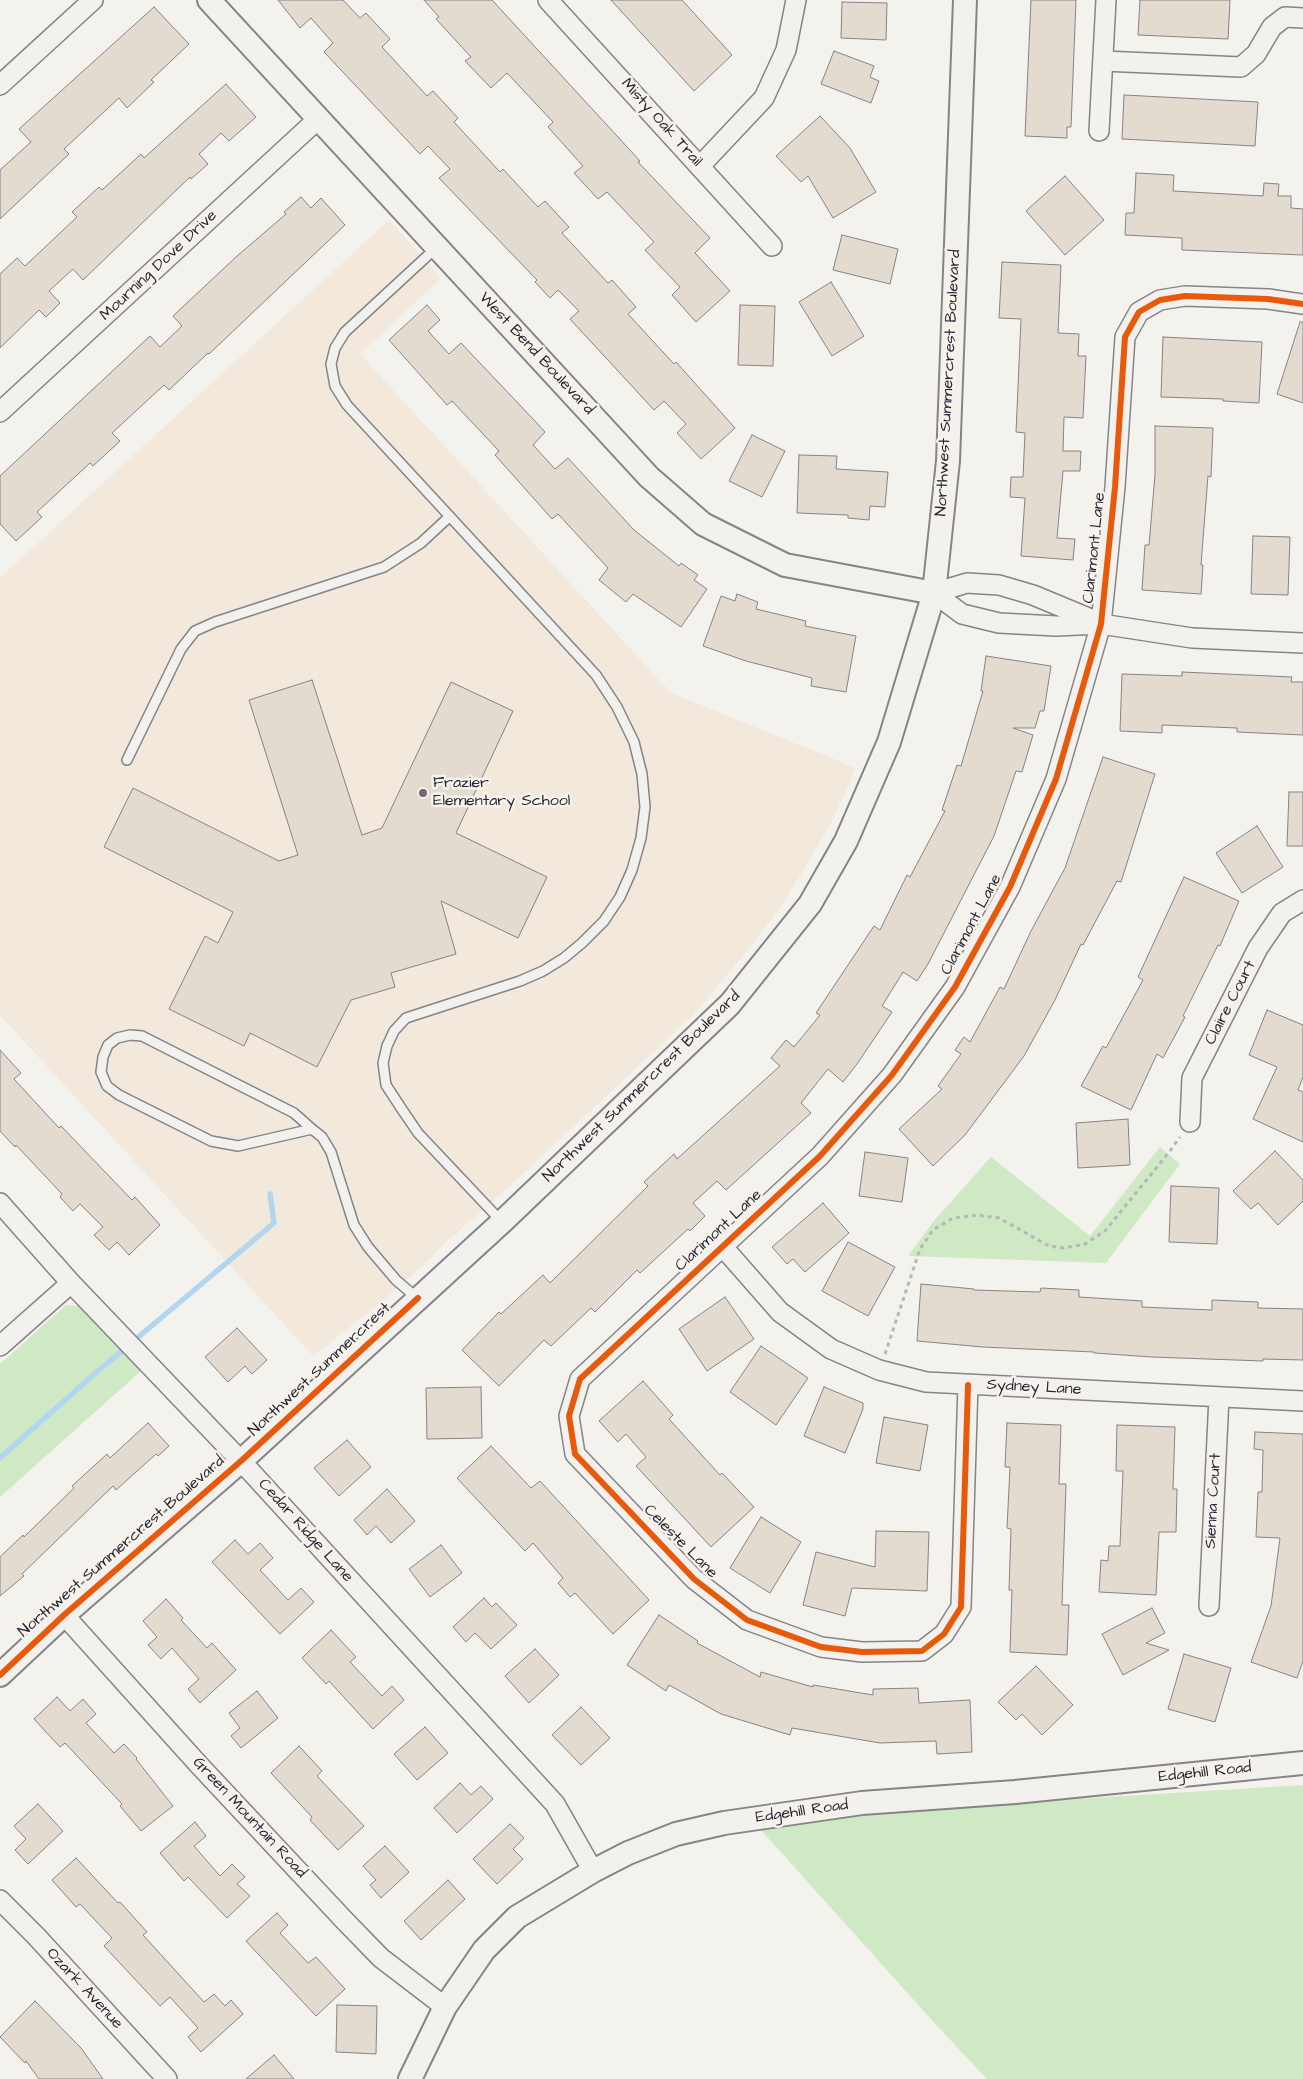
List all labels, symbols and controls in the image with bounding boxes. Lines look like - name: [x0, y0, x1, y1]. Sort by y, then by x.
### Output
- street label: Misty Oak Trail: [616, 75, 706, 171]
- street label: Mourning Dove Drive: [96, 207, 222, 325]
- street label: Northwest Summercrest Boulevard: [932, 249, 966, 517]
- street label: West Bend Boulevard: [474, 289, 598, 419]
- street label: Clarimont Lane: [1080, 492, 1110, 604]
- place label: Frazier Elementary School: [433, 774, 570, 812]
- marker: Frazier Elementary School: [417, 787, 429, 799]
- street label: Clarimont Lane: [937, 871, 1007, 979]
- street label: Claire Court: [1202, 958, 1260, 1048]
- street label: Northwest Summercrest Boulevard: [539, 987, 745, 1187]
- street label: Clarimont Lane: [672, 1186, 766, 1276]
- street label: Northwest Summercrest: [245, 1299, 395, 1441]
- street label: Sydney Lane: [986, 1376, 1082, 1400]
- street label: Northwest Summercrest Boulevard: [15, 1452, 229, 1642]
- street label: Sienna Court: [1202, 1453, 1226, 1549]
- street label: Cedar Ridge Lane: [253, 1475, 357, 1587]
- street label: Celeste Lane: [639, 1501, 721, 1583]
- street label: Green Mountain Road: [188, 1754, 310, 1882]
- street label: Edgehill Road: [1158, 1759, 1252, 1787]
- street label: Edgehill Road: [755, 1796, 849, 1828]
- street label: Ozark Avenue: [42, 1944, 126, 2034]

